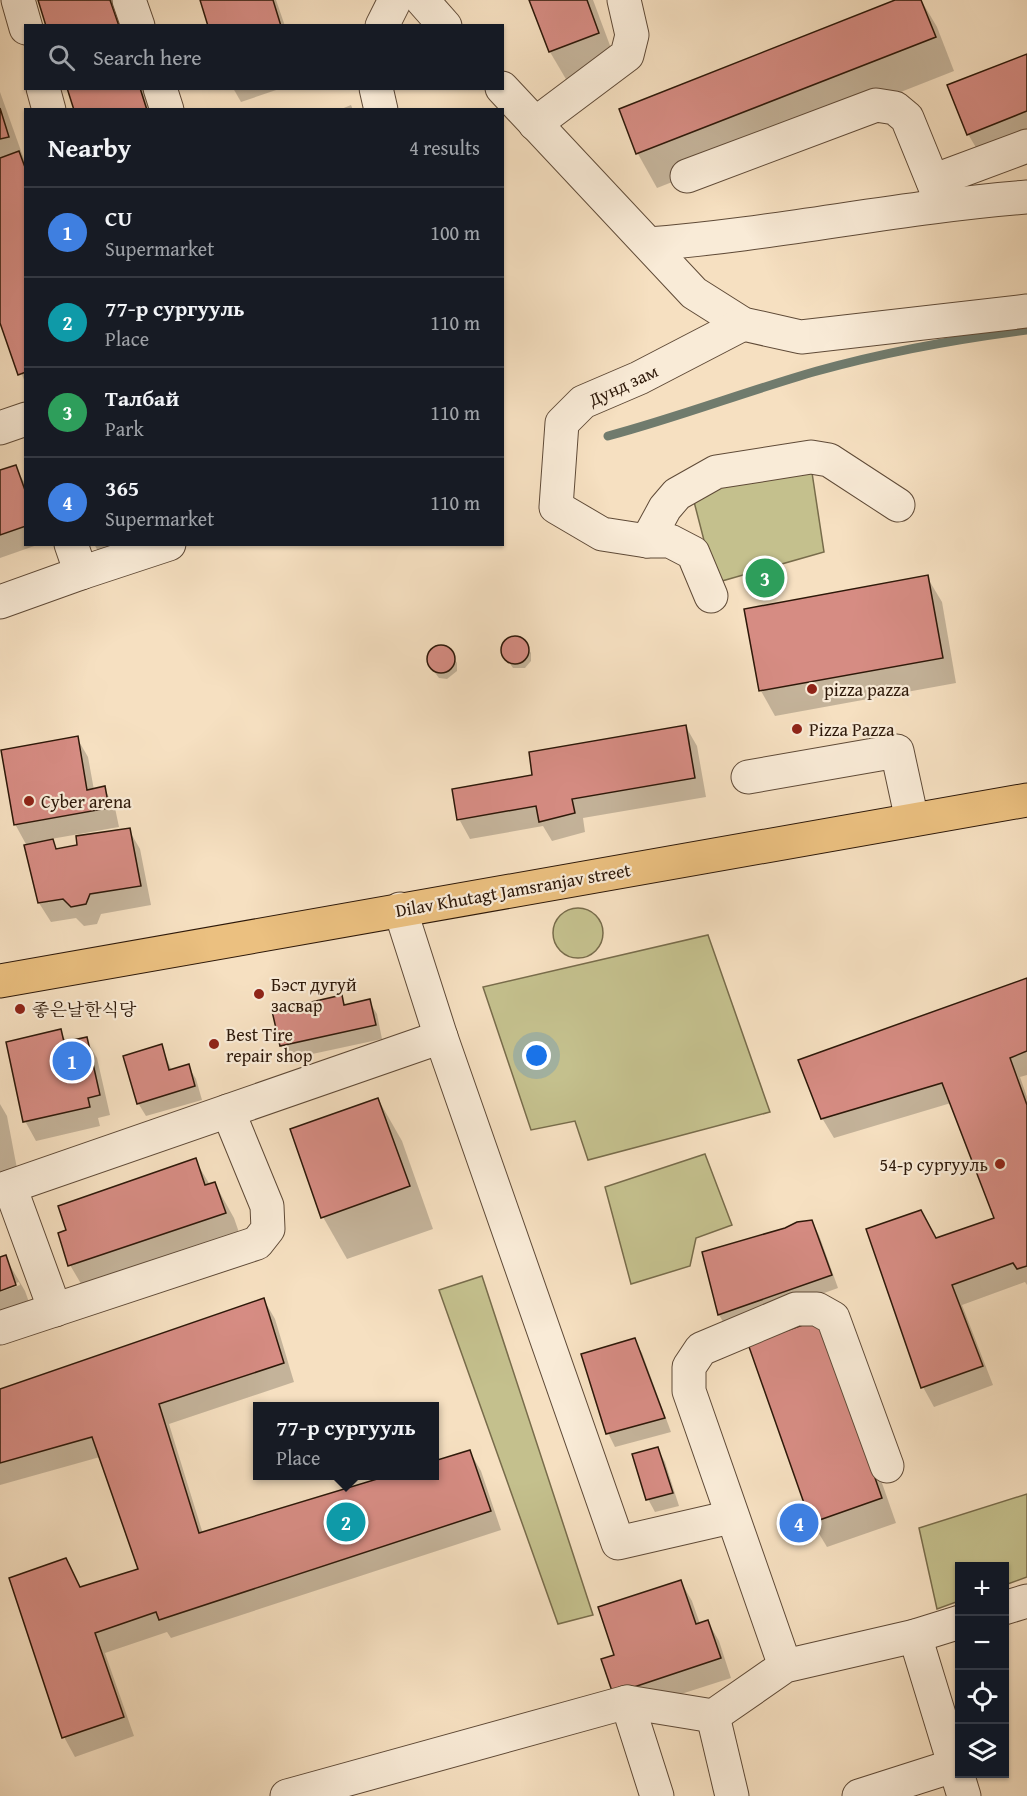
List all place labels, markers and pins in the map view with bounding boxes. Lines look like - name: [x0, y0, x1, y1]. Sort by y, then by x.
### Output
- pin: 3: [746, 556, 784, 600]
- place label: pizza pazza: [824, 676, 910, 703]
- marker: pizza pazza: [805, 682, 819, 696]
- place label: Pizza Pazza: [809, 716, 895, 743]
- marker: Pizza Pazza: [790, 722, 804, 736]
- place label: Cyber arena: [41, 788, 132, 815]
- marker: Cyber arena: [22, 794, 36, 808]
- place label: Бэст дугуй засвар: [271, 971, 357, 1019]
- marker: Бэст дугуй засвар: [252, 987, 266, 1001]
- place label: 좋은날한식당: [32, 996, 137, 1023]
- marker: 좋은날한식당: [13, 1002, 27, 1016]
- place label: Best Tire repair shop: [226, 1021, 313, 1069]
- marker: Best Tire repair shop: [207, 1037, 221, 1051]
- pin: 1: [52, 1038, 92, 1084]
- place label: 54-р сургууль: [880, 1151, 988, 1178]
- marker: 54-р сургууль: [993, 1157, 1007, 1171]
- pin: 2: [326, 1500, 366, 1544]
- pin: 4: [780, 1500, 818, 1546]

